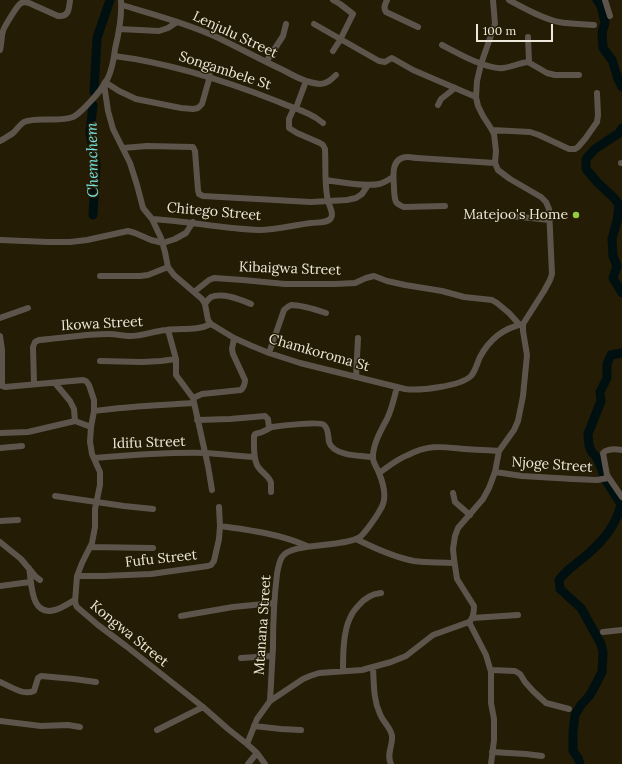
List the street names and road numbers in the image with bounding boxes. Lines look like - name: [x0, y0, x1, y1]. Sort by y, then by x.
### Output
- street label: Lenjulu Street: [190, 8, 280, 62]
- street label: Songambele St: [177, 48, 273, 94]
- street label: Chitego Street: [166, 200, 262, 224]
- street label: Kibaigwa Street: [239, 259, 341, 279]
- street label: Ikowa Street: [61, 313, 143, 335]
- street label: Chamkoroma St: [267, 331, 371, 375]
- street label: Idifu Street: [112, 433, 186, 453]
- street label: Njoge Street: [511, 454, 593, 476]
- street label: Fufu Street: [124, 547, 198, 571]
- street label: Mtanana Street: [251, 574, 275, 676]
- street label: Kongwa Street: [87, 597, 171, 671]

